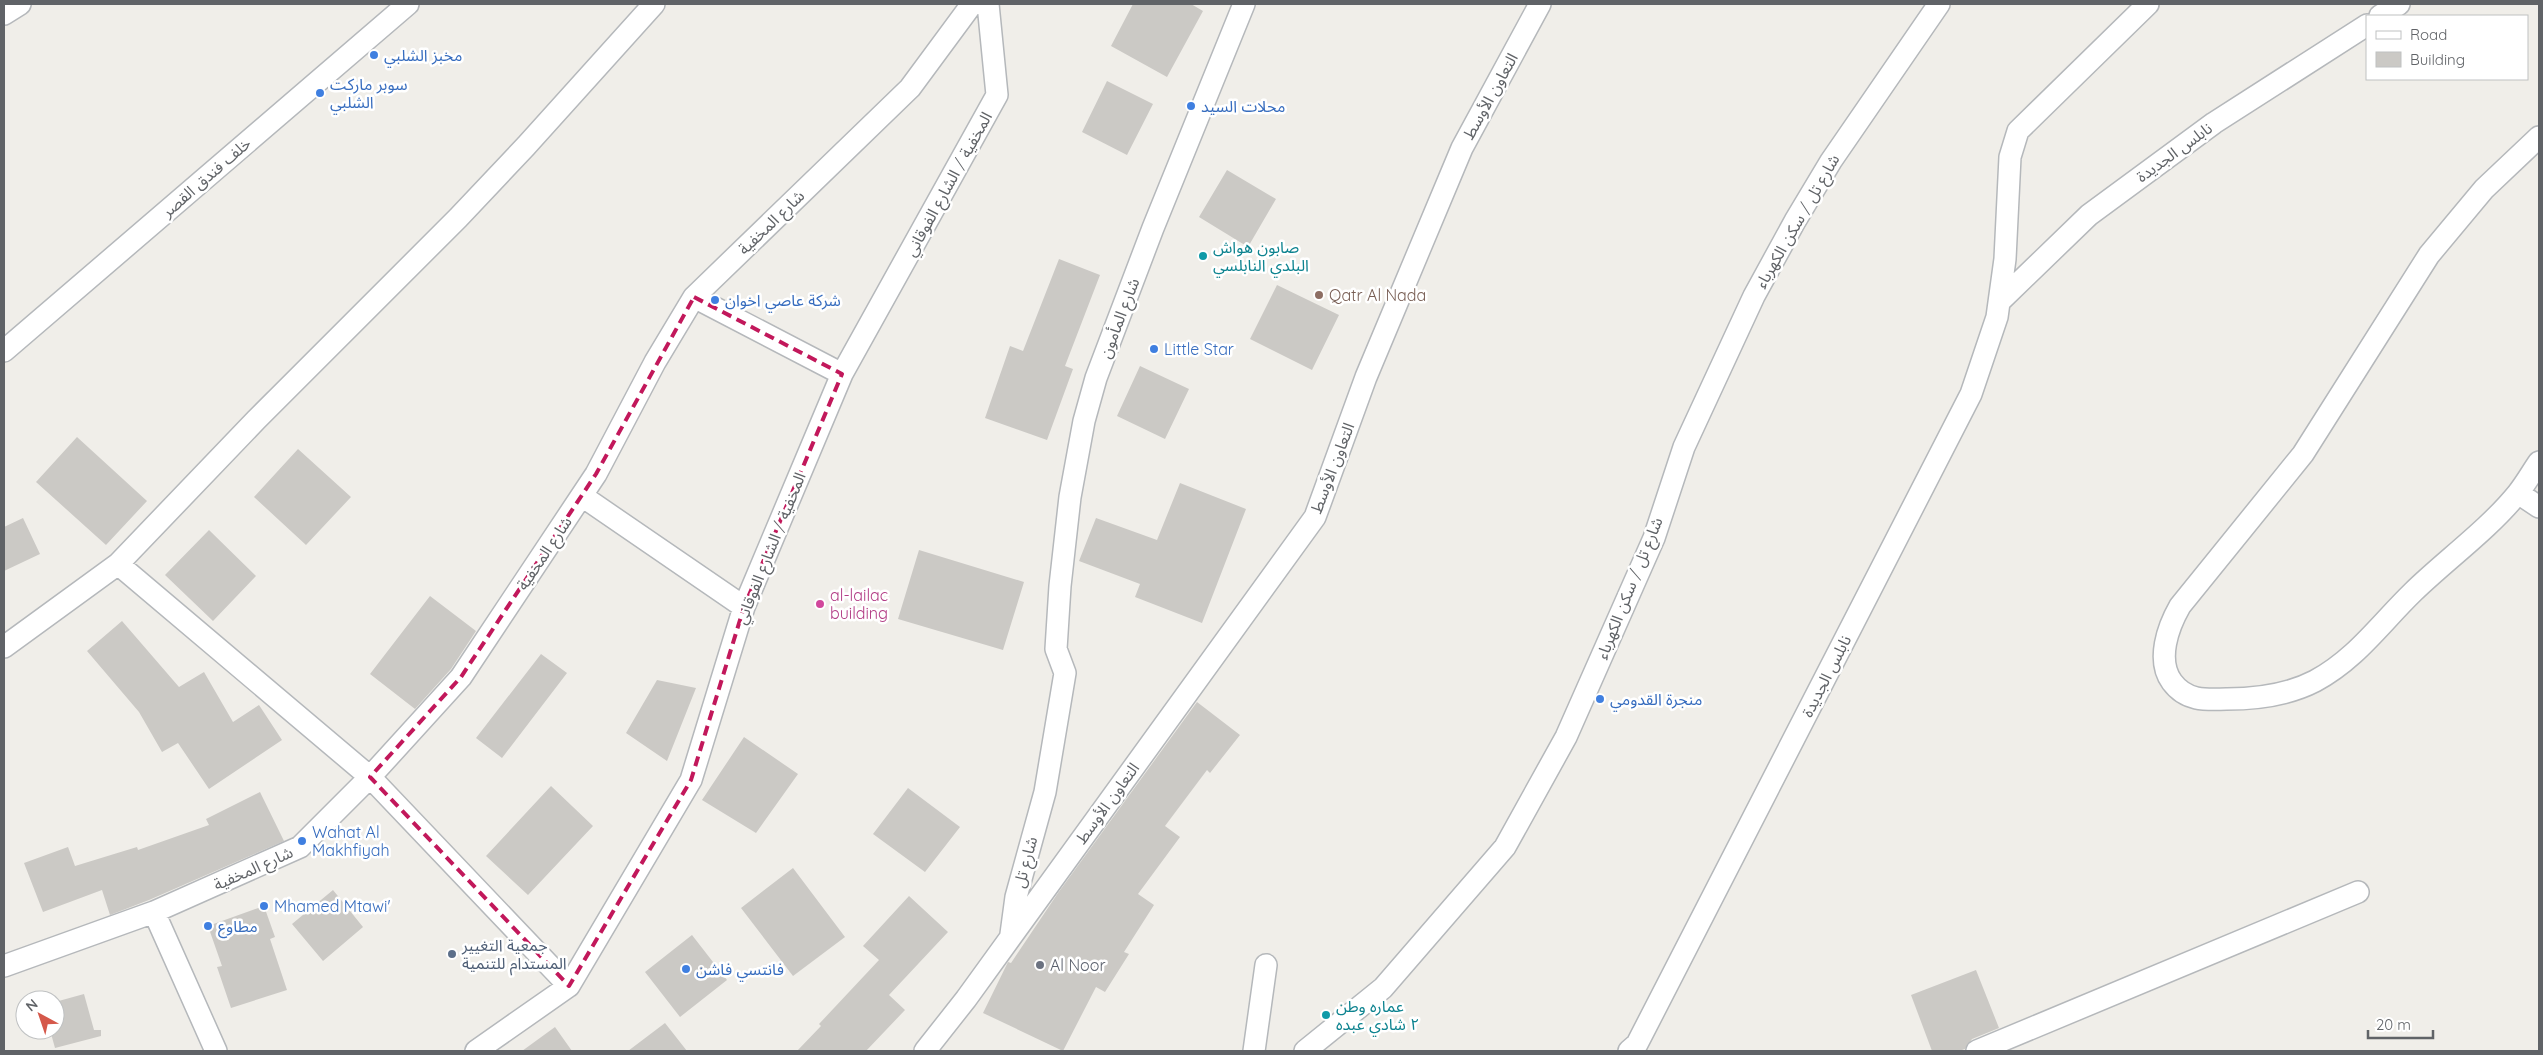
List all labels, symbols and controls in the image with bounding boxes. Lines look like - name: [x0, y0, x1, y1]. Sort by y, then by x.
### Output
- legend: [2366, 15, 2528, 80]
- text: Road: [2410, 25, 2447, 44]
- place label: مخبز الشلبي: [384, 45, 462, 68]
- marker: مخبز الشلبي: [368, 49, 380, 61]
- street label: التعاون الأوسط: [1458, 49, 1522, 143]
- text: Building: [2410, 50, 2465, 69]
- place label: سوبر ماركت الشلبي: [330, 74, 407, 115]
- marker: سوبر ماركت الشلبي: [314, 87, 326, 99]
- place label: محلات السيد: [1201, 96, 1285, 116]
- marker: محلات السيد: [1185, 100, 1197, 112]
- street label: المخفية / الشارع الفوقاني: [900, 108, 999, 261]
- street label: نابلس الجديدة: [2132, 118, 2216, 186]
- street label: خلف فندق القصر: [157, 133, 255, 222]
- street label: شارع تل / سكن الكهرباء: [1750, 150, 1846, 293]
- street label: شارع المخفية: [734, 185, 810, 261]
- place label: صابون هواش البلدي النابلسي: [1213, 237, 1309, 278]
- marker: صابون هواش البلدي النابلسي: [1197, 250, 1209, 262]
- street label: شارع المأمون: [1095, 275, 1146, 362]
- place label: Qatr Al Nada: [1329, 285, 1426, 305]
- marker: Qatr Al Nada: [1313, 289, 1325, 301]
- place label: شركة عاصي اخوان: [725, 290, 841, 313]
- marker: شركة عاصي اخوان: [709, 294, 721, 306]
- place label: Little Star: [1164, 339, 1234, 359]
- marker: Little Star: [1148, 343, 1160, 355]
- street label: التعاون الأوسط: [1306, 420, 1358, 516]
- street label: المخفية / الشارع الفوقاني: [730, 469, 812, 628]
- street label: شارع المخفية: [512, 512, 578, 595]
- street label: شارع تل / سكن الكهرباء: [1591, 514, 1669, 663]
- place label: al-lailac building: [830, 585, 888, 623]
- marker: al-lailac building: [814, 598, 826, 610]
- street label: نابلس الجديدة: [1797, 632, 1855, 720]
- place label: منجرة القدومي: [1610, 689, 1702, 712]
- marker: منجرة القدومي: [1594, 693, 1606, 705]
- street label: التعاون الأوسط: [1071, 758, 1143, 848]
- place label: Wahat Al Makhfiyah: [312, 822, 390, 860]
- street label: شارع تل: [1009, 834, 1044, 890]
- marker: Wahat Al Makhfiyah: [296, 835, 308, 847]
- street label: شارع المخفية: [210, 842, 297, 897]
- place label: Mhamed Mtawi': [274, 896, 391, 916]
- marker: Mhamed Mtawi': [258, 900, 270, 912]
- place label: مطاوع: [218, 916, 258, 939]
- marker: مطاوع: [202, 920, 214, 932]
- place label: جمعية التغيير المستدام للتنمية: [461, 935, 567, 976]
- marker: جمعية التغيير المستدام للتنمية: [446, 948, 458, 960]
- place label: Al Noor: [1050, 955, 1106, 975]
- place label: فانتسي فاشن: [696, 959, 784, 982]
- marker: Al Noor: [1034, 959, 1046, 971]
- marker: فانتسي فاشن: [680, 963, 692, 975]
- north arrow: [15, 990, 65, 1040]
- text: N: [22, 995, 41, 1015]
- place label: عماره وطن ٢ شادي عبده: [1336, 996, 1419, 1037]
- scale bar: [2368, 1008, 2433, 1040]
- marker: عماره وطن ٢ شادي عبده: [1320, 1009, 1332, 1021]
- text: 20 m: [2376, 1015, 2411, 1034]

